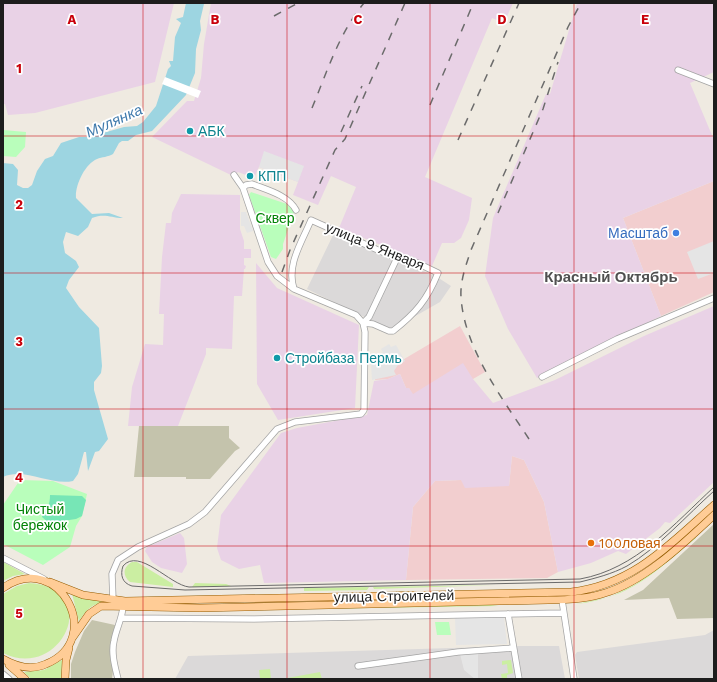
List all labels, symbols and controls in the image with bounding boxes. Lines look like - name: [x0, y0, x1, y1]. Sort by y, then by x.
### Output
- text: A: [68, 12, 77, 27]
- text: B: [211, 12, 220, 27]
- text: C: [354, 12, 363, 27]
- text: D: [497, 12, 507, 27]
- text: E: [641, 12, 649, 27]
- text: 1: [16, 61, 22, 76]
- water label: Мулянка: [83, 101, 145, 141]
- place label: АБК: [198, 123, 226, 139]
- marker: АБК: [185, 126, 195, 136]
- place label: КПП: [258, 168, 286, 184]
- marker: КПП: [245, 171, 255, 181]
- text: 2: [15, 197, 23, 212]
- park label: Сквер: [255, 210, 295, 226]
- street label: улица 9 Января: [323, 219, 427, 273]
- place label: Масштаб: [608, 225, 668, 241]
- marker: Масштаб: [671, 228, 681, 238]
- district label: Красный Октябрь: [544, 268, 678, 286]
- text: 3: [15, 334, 23, 349]
- place label: Стройбаза Пермь: [285, 350, 402, 366]
- marker: Стройбаза Пермь: [272, 353, 282, 363]
- text: 4: [15, 470, 24, 485]
- park label: Чистый бережок: [13, 501, 68, 533]
- place label: 100ловая: [599, 535, 661, 551]
- marker: 100ловая: [586, 538, 596, 548]
- street label: улица Строителей: [334, 587, 454, 605]
- text: 5: [15, 606, 23, 621]

